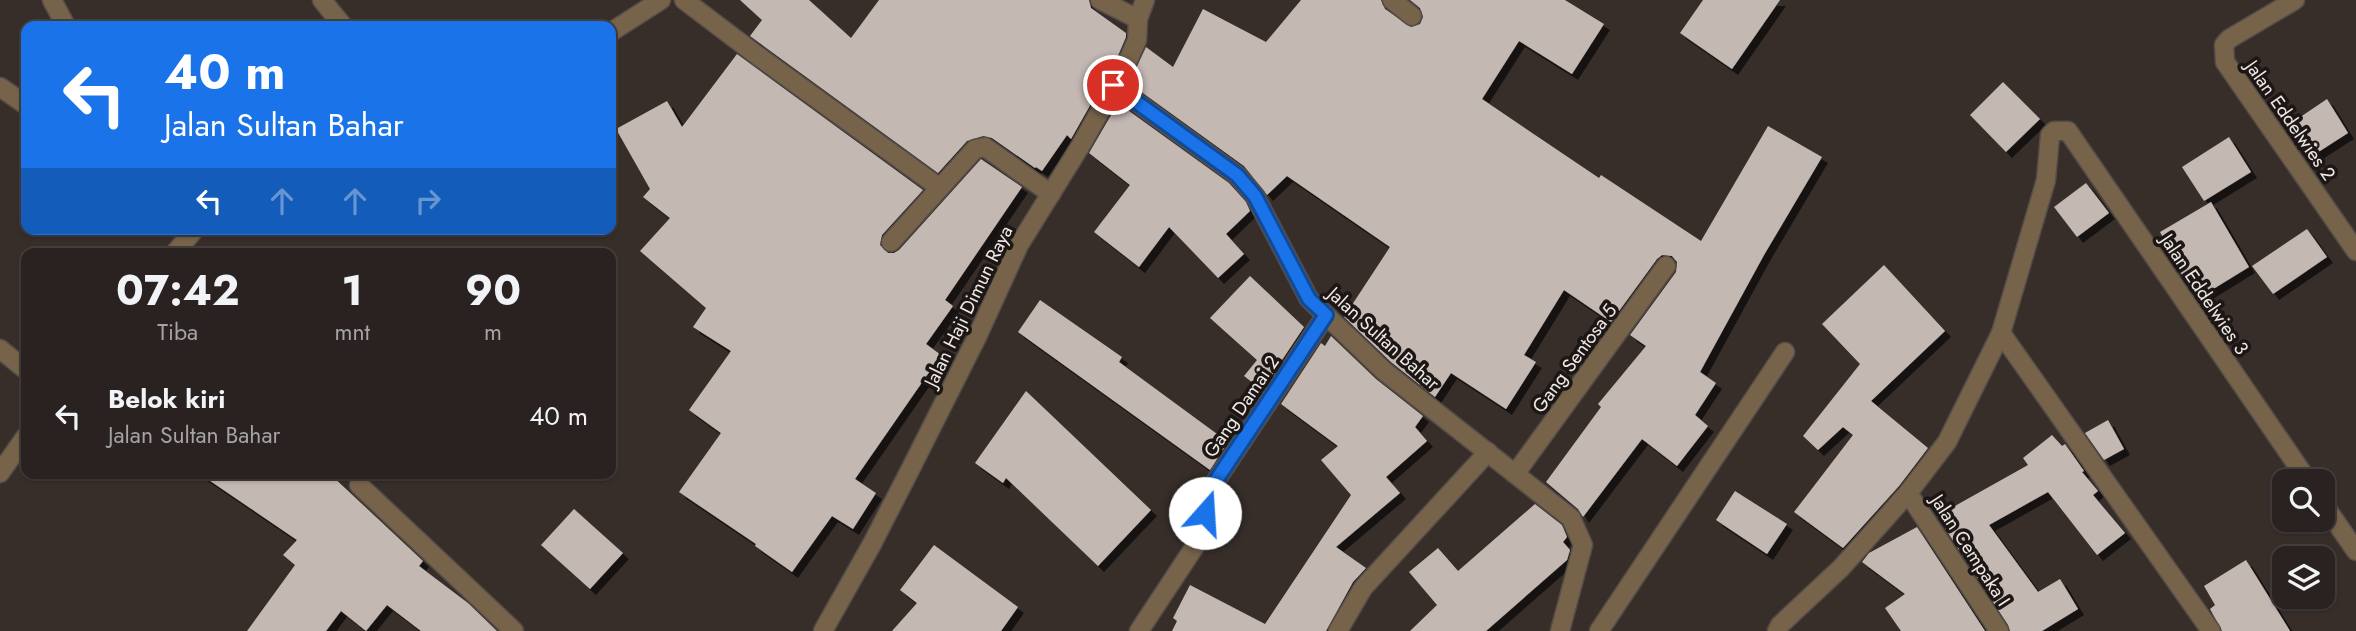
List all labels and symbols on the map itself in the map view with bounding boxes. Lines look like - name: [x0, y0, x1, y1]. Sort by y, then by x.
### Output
- street label: Jalan Eddelwies 2: [2237, 52, 2342, 186]
- pin: [1083, 55, 1143, 115]
- street label: Jalan Haji Dimun Raya: [916, 221, 1019, 394]
- street label: Jalan Eddelwies 3: [2152, 226, 2255, 360]
- street label: Jalan Sultan Bahar: [1319, 279, 1446, 396]
- street label: Gang Sentosa 5: [1526, 298, 1623, 418]
- street label: Gang Damai 2: [1197, 350, 1286, 463]
- position arrow: [1168, 476, 1242, 550]
- street label: Jalan Cempaka I: [1923, 487, 2017, 611]

